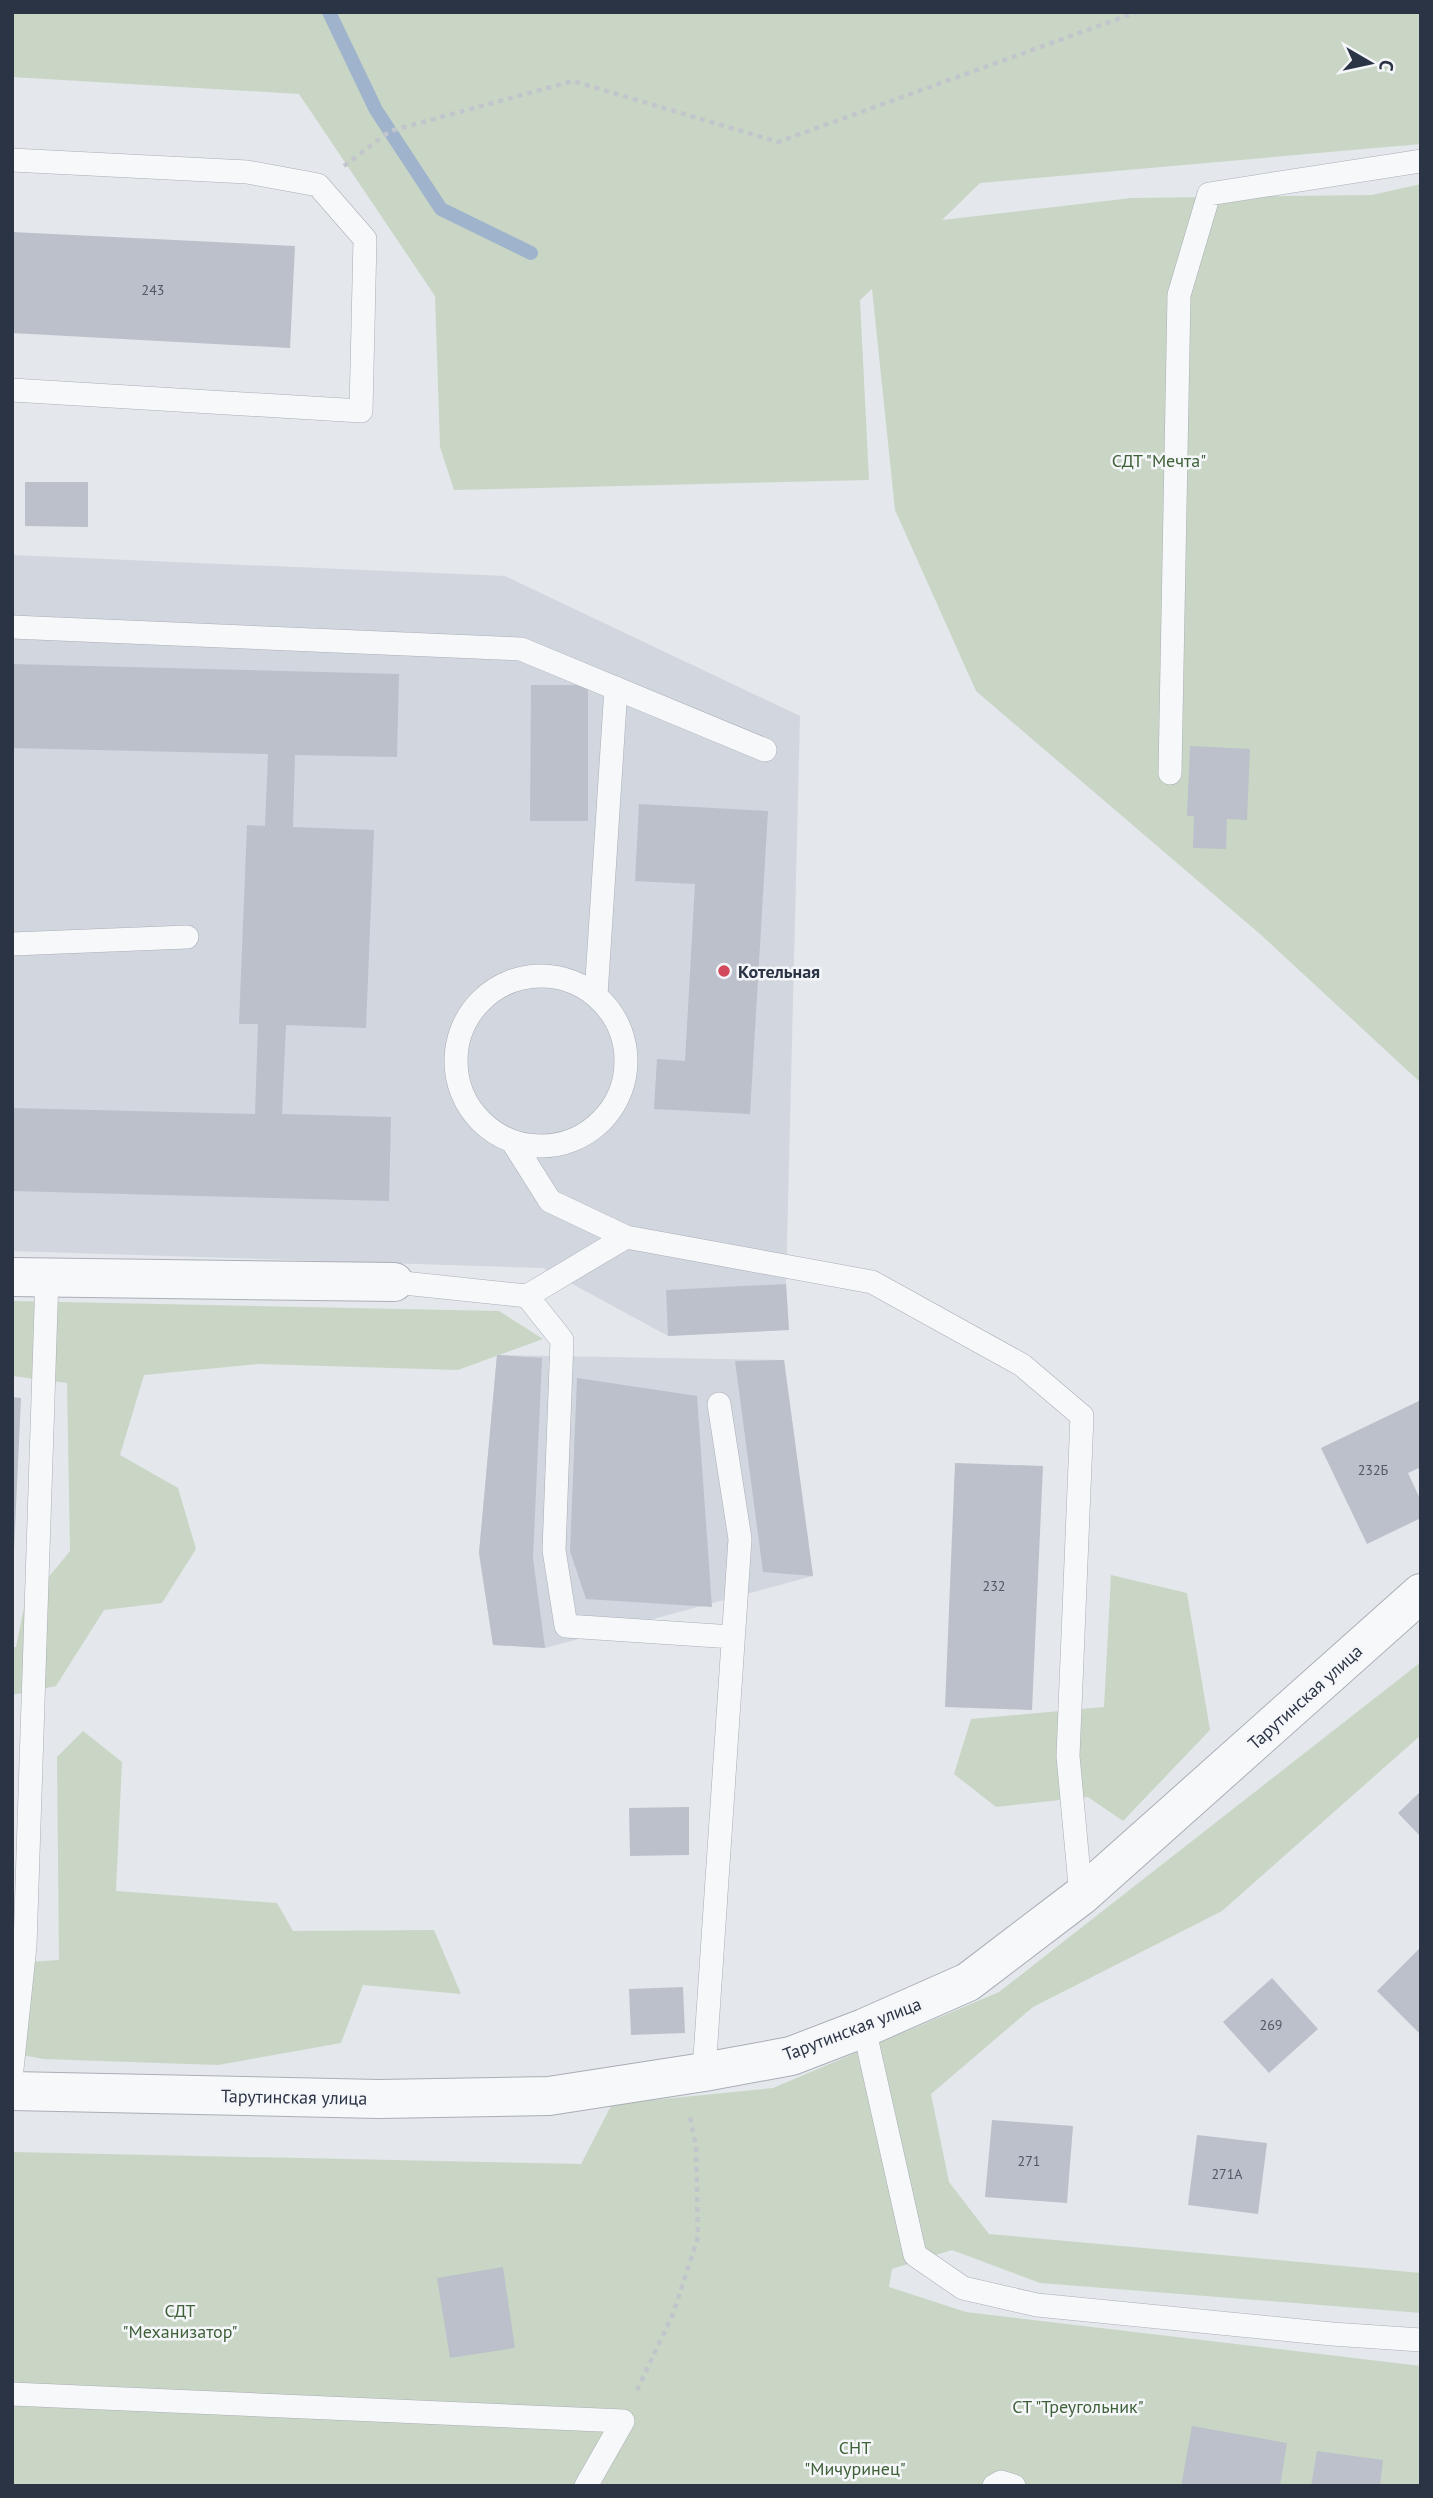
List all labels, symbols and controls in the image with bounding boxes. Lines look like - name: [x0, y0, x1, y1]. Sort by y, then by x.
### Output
- north arrow: [1335, 28, 1405, 98]
- text: С: [1374, 59, 1399, 73]
- house number: 243: [142, 281, 164, 299]
- park label: СДТ "Мечта": [1112, 449, 1206, 472]
- place label: Котельная: [738, 960, 820, 983]
- marker: Котельная: [716, 963, 732, 979]
- house number: 232Б: [1358, 1461, 1389, 1479]
- house number: 232: [983, 1577, 1005, 1595]
- street label: Тарутинская улица: [1243, 1639, 1367, 1755]
- street label: Тарутинская улица: [780, 1992, 924, 2066]
- house number: 269: [1260, 2016, 1282, 2034]
- street label: Тарутинская улица: [221, 2084, 367, 2110]
- house number: 271: [1018, 2152, 1040, 2170]
- house number: 271А: [1211, 2165, 1243, 2183]
- park label: СДТ "Механизатор": [123, 2299, 237, 2343]
- park label: СТ "Треугольник": [1012, 2395, 1144, 2418]
- park label: СНТ "Мичуринец": [804, 2436, 906, 2480]

